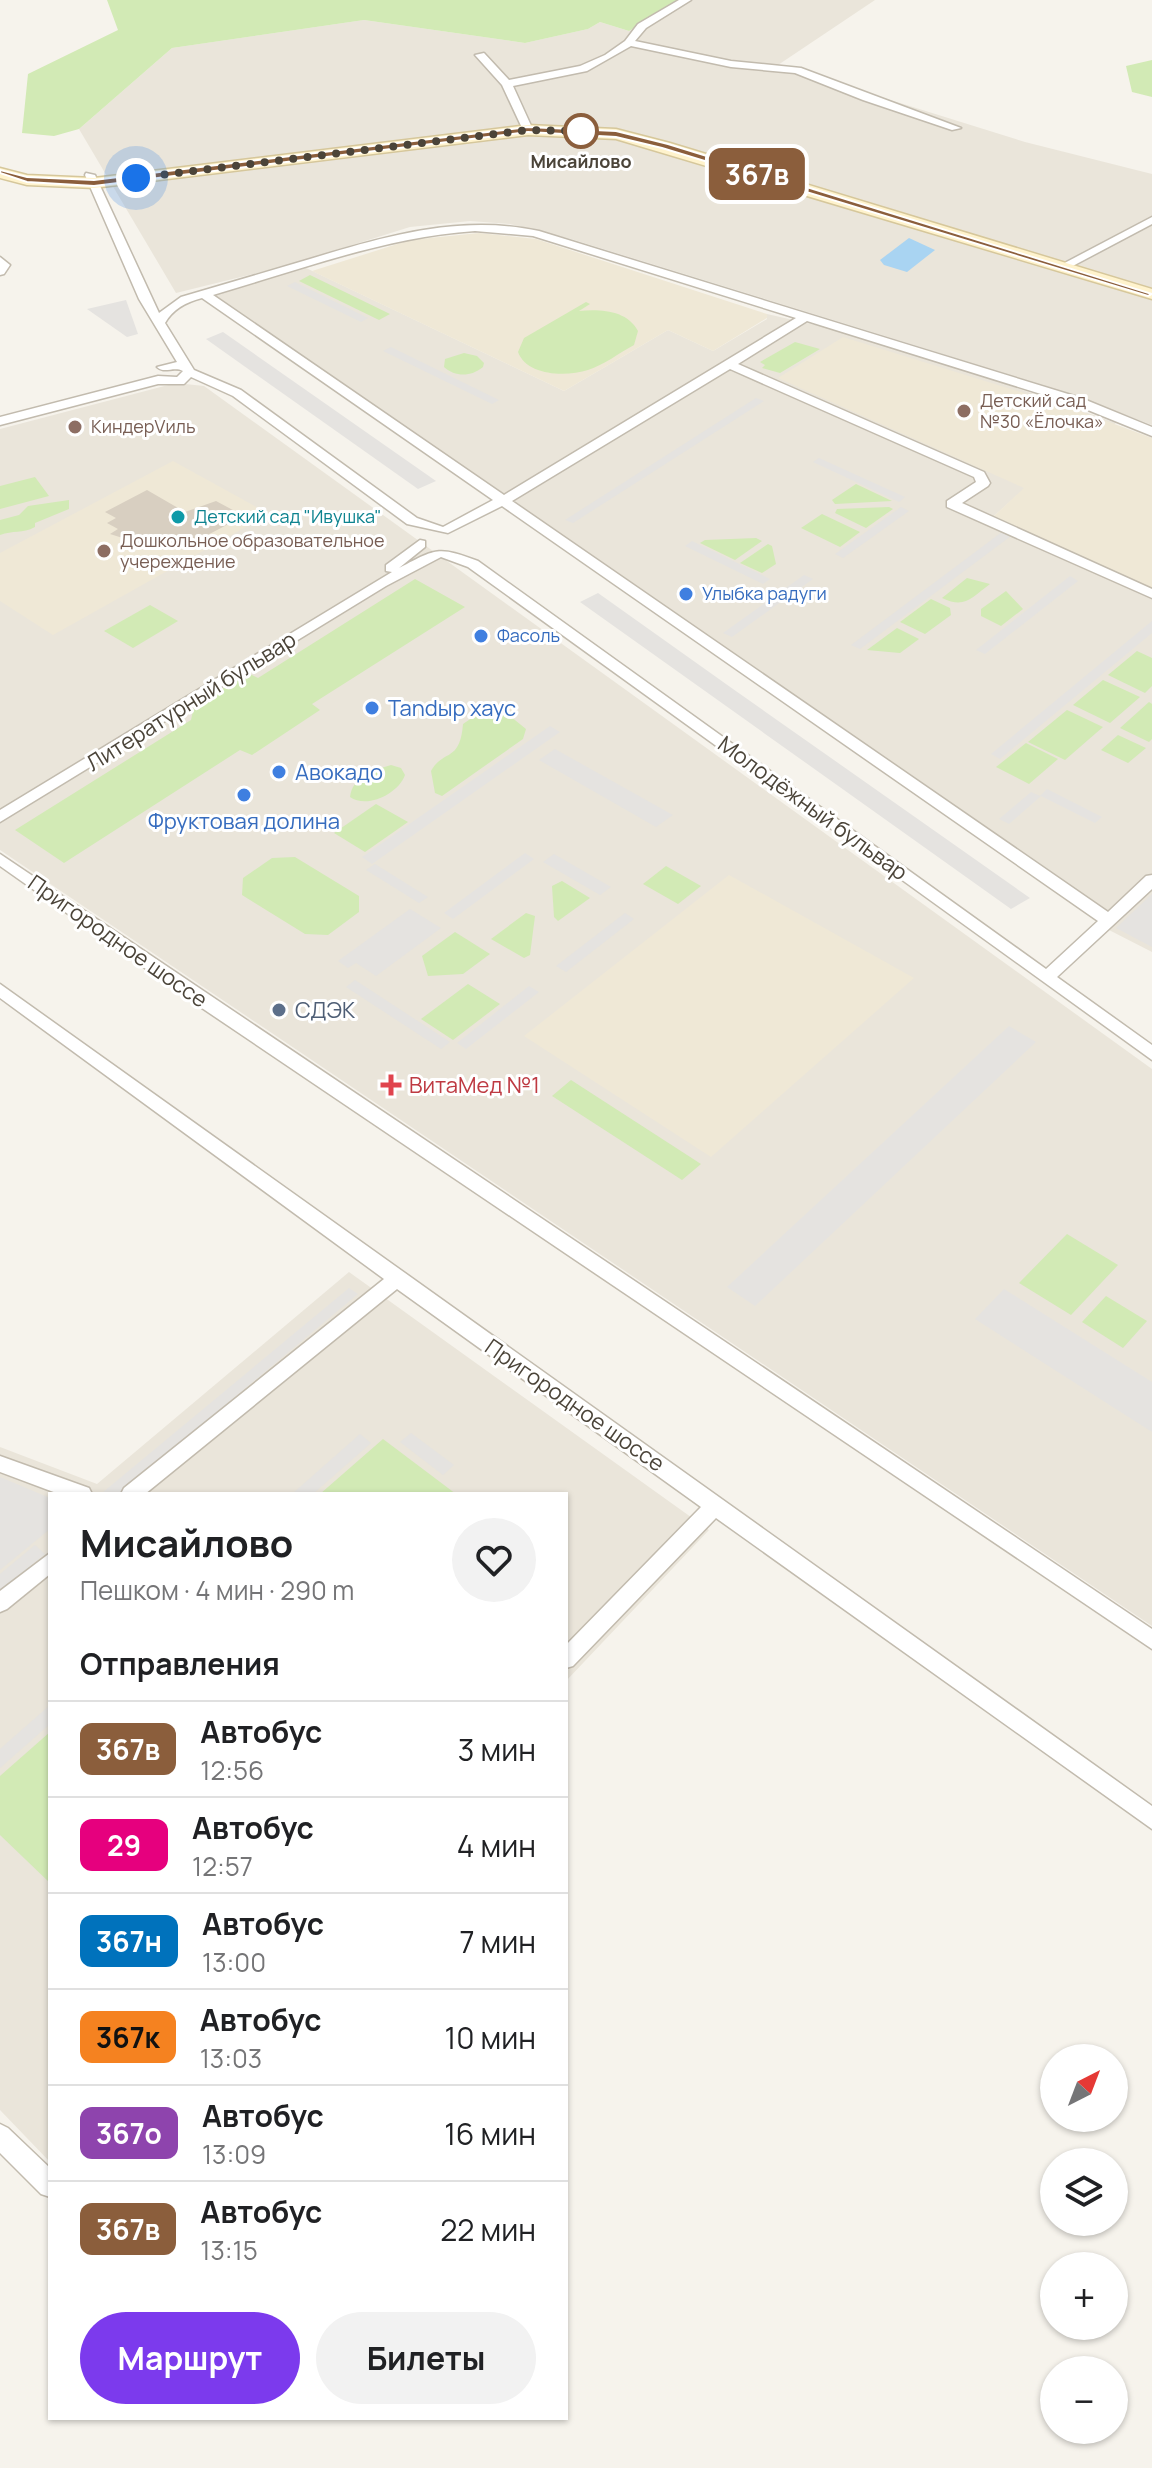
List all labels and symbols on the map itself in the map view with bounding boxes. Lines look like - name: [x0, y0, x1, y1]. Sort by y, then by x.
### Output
- marker: Мисайлово: [564, 114, 598, 148]
- line badge: 367в: [701, 148, 813, 200]
- place label: Мисайлово: [530, 149, 632, 173]
- your location: [116, 158, 156, 198]
- place label: Детский сад №30 «Ёлочка»: [980, 388, 1104, 433]
- marker: Детский сад №30 «Ёлочка»: [955, 402, 973, 420]
- place label: КиндерVиль: [91, 414, 196, 438]
- marker: КиндерVиль: [66, 418, 84, 436]
- place label: Детский сад "Ивушка": [194, 504, 382, 528]
- marker: Детский сад "Ивушка": [169, 508, 187, 526]
- place label: Дошкольное образовательное учереждение: [120, 528, 384, 573]
- marker: Дошкольное образовательное учереждение: [95, 542, 113, 560]
- place label: Улыбка радуги: [702, 581, 827, 605]
- marker: Улыбка радуги: [677, 585, 695, 603]
- place label: Фасоль: [497, 623, 560, 647]
- street label: Литературный бульвар: [80, 624, 302, 778]
- marker: Фасоль: [472, 627, 490, 645]
- place label: Tandыр хаус: [388, 693, 516, 723]
- marker: Tandыр хаус: [363, 699, 381, 717]
- street label: Молодёжный бульвар: [712, 729, 914, 887]
- place label: Авокадо: [295, 757, 383, 787]
- marker: Авокадо: [270, 763, 288, 781]
- marker: Фруктовая долина: [235, 786, 253, 804]
- place label: Фруктовая долина: [148, 806, 340, 836]
- street label: Пригородное шоссе: [22, 868, 214, 1014]
- place label: СДЭК: [295, 995, 356, 1025]
- marker: СДЭК: [270, 1001, 288, 1019]
- place label: ВитаМед №1: [409, 1070, 540, 1100]
- marker: ВитаМед №1: [380, 1074, 402, 1096]
- street label: Пригородное шоссе: [479, 1332, 671, 1478]
- north arrow: [1040, 2044, 1128, 2132]

